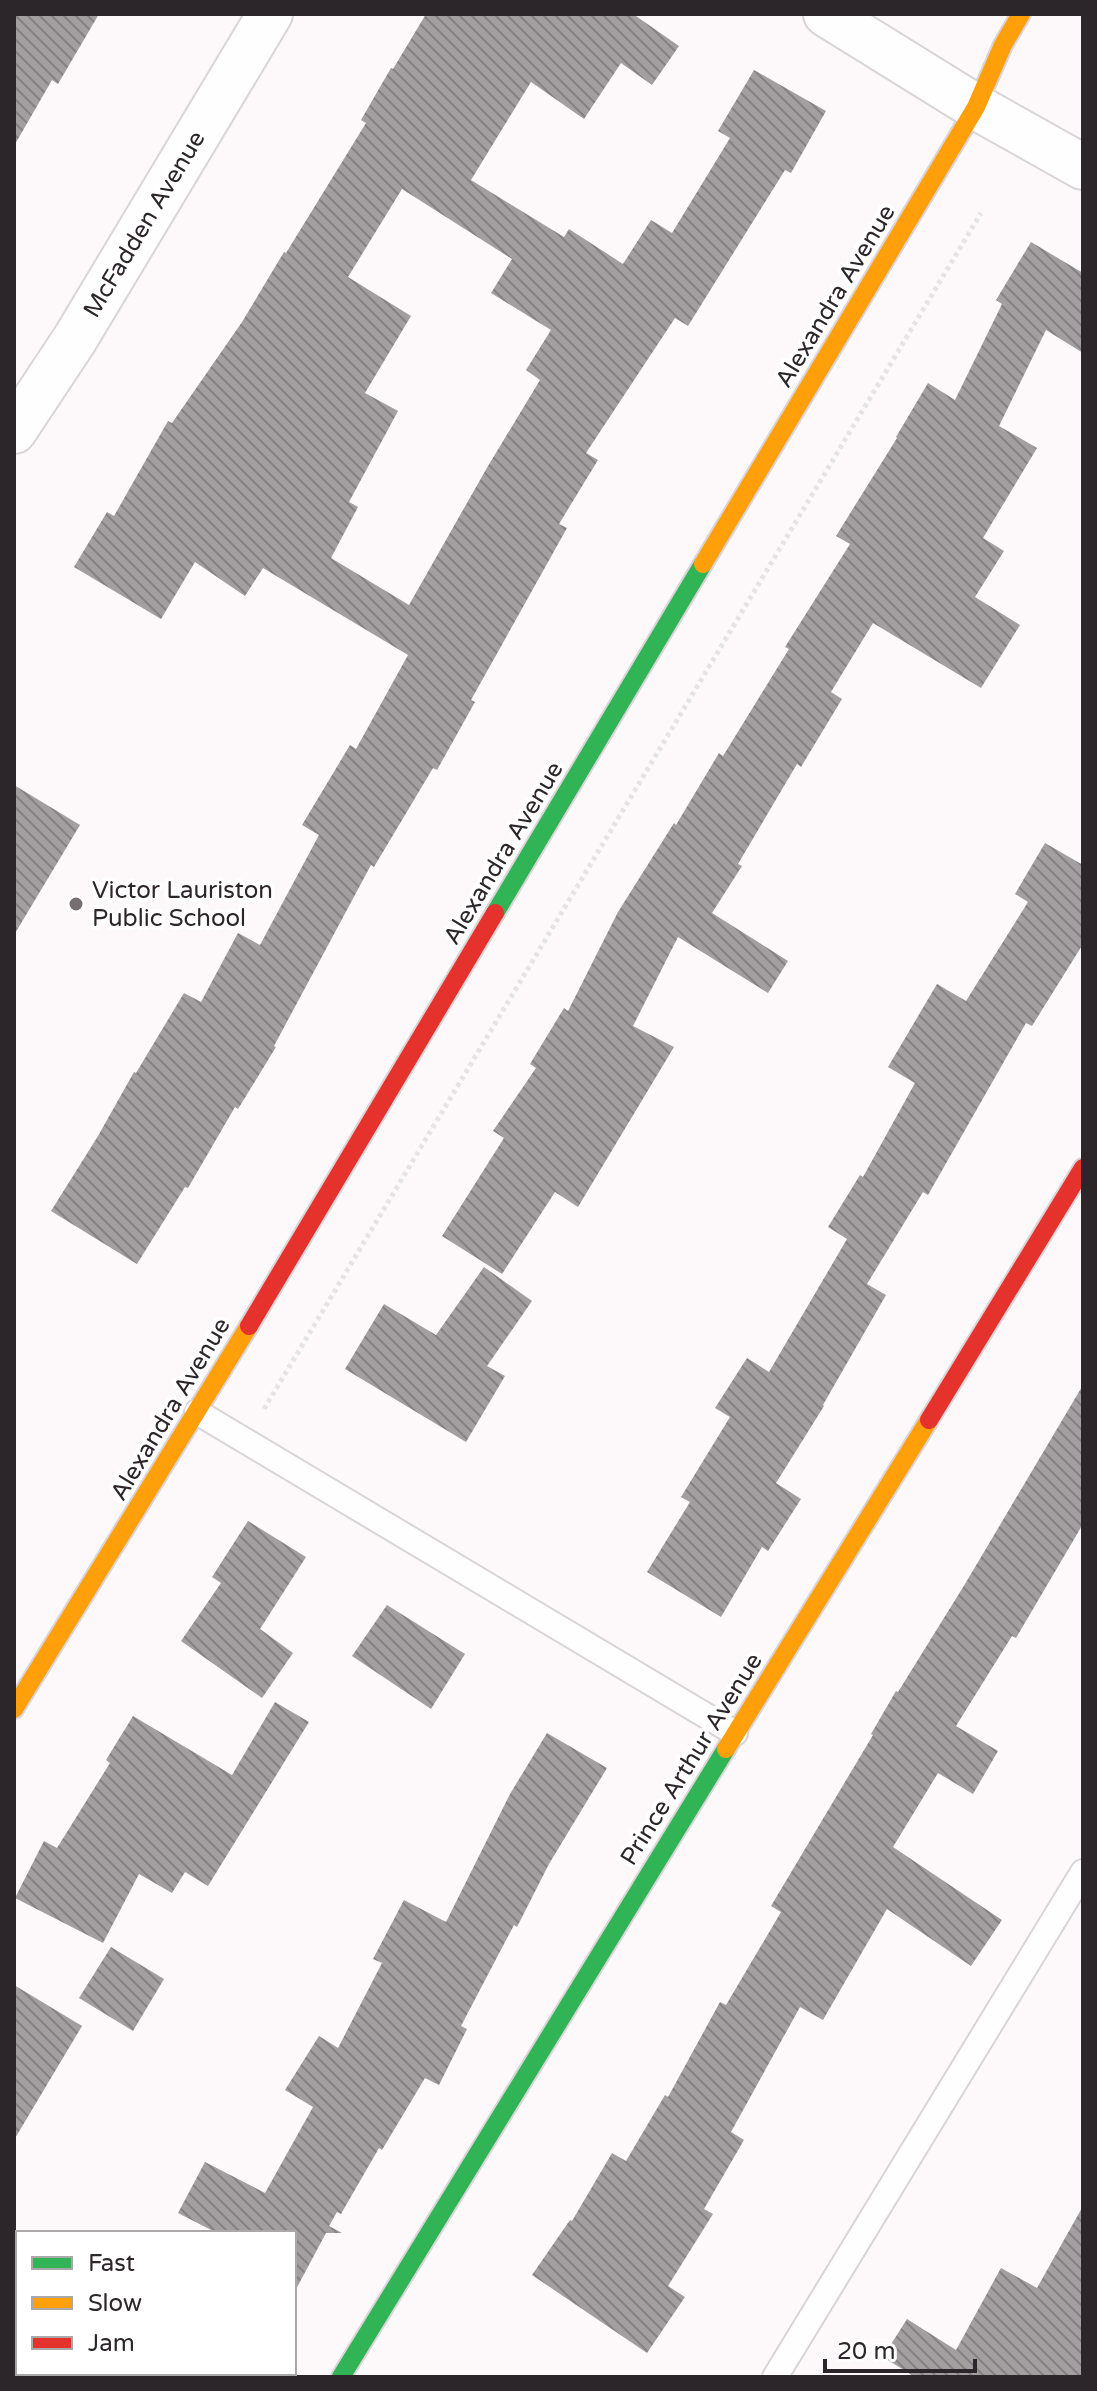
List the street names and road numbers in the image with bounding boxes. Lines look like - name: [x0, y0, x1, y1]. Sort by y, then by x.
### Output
- street label: McFadden Avenue: [77, 126, 212, 323]
- street label: Alexandra Avenue: [769, 200, 901, 393]
- street label: Alexandra Avenue: [437, 757, 569, 950]
- street label: Alexandra Avenue: [104, 1313, 236, 1506]
- street label: Prince Arthur Avenue: [614, 1648, 769, 1871]

